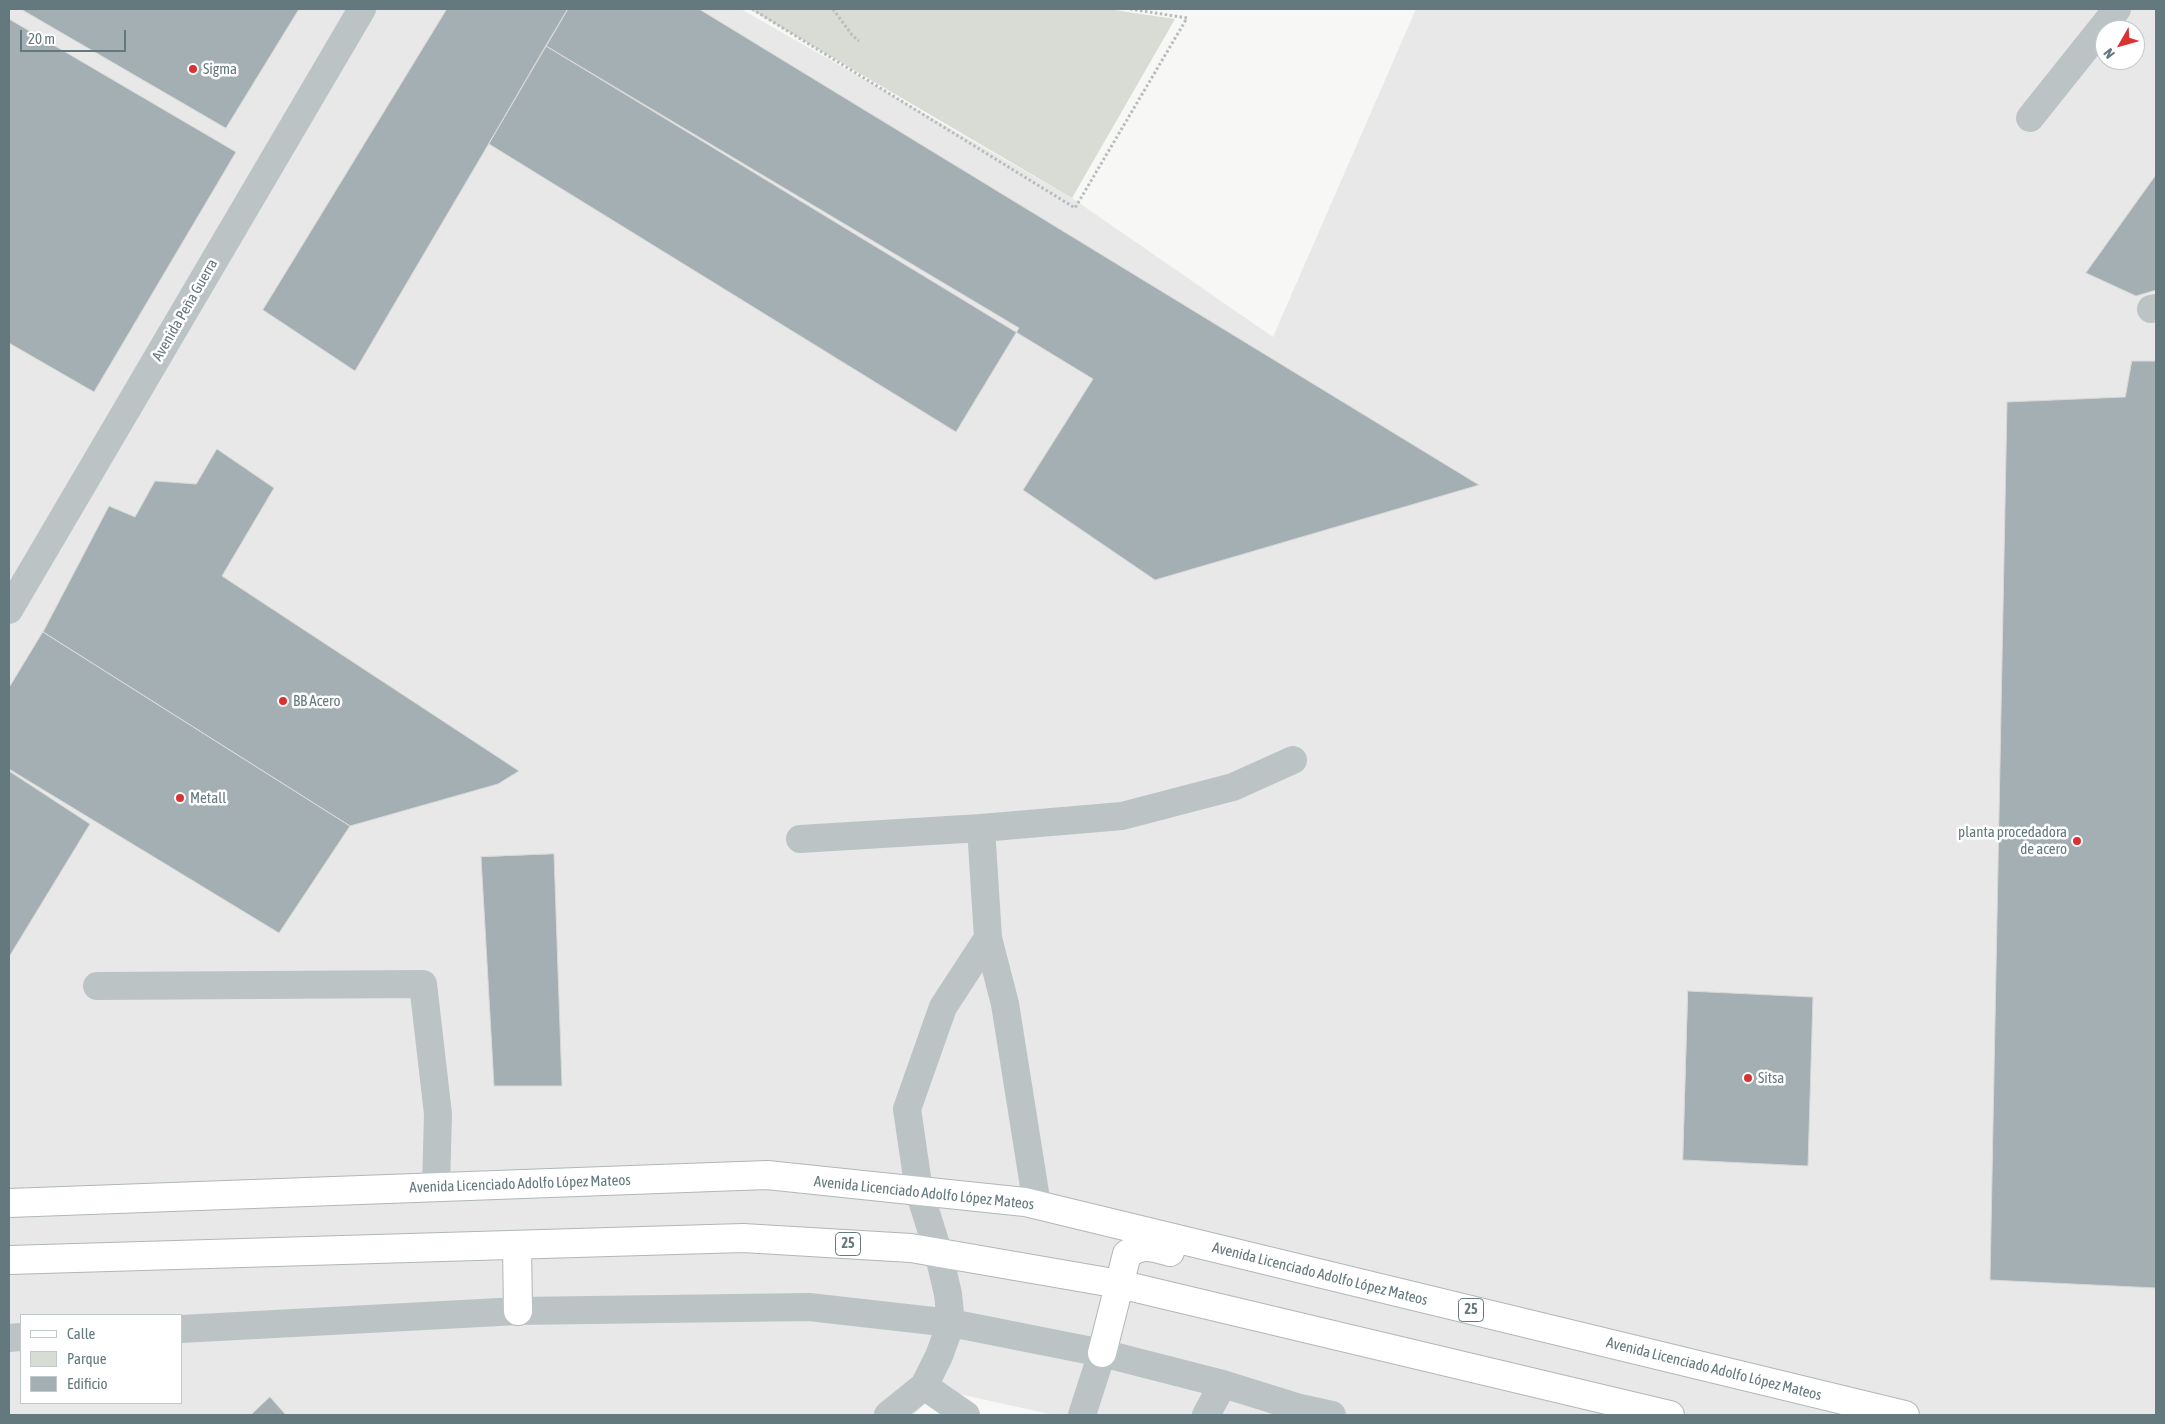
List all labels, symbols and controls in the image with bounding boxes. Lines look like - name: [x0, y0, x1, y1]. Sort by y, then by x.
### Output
- scale bar: [22, 20, 129, 52]
- north arrow: [2095, 20, 2145, 70]
- text: 20 m: [28, 30, 55, 47]
- text: N: [2100, 45, 2118, 62]
- place label: Sigma: [203, 60, 237, 78]
- marker: Sigma: [187, 63, 199, 75]
- street label: Avenida Peña Guerra: [148, 256, 222, 364]
- place label: BB Acero: [293, 692, 340, 710]
- marker: BB Acero: [277, 695, 289, 707]
- place label: Metall: [190, 789, 226, 807]
- marker: Metall: [174, 792, 186, 804]
- place label: planta procedadora de acero: [1958, 823, 2067, 858]
- marker: planta procedadora de acero: [2071, 835, 2083, 847]
- place label: Sitsa: [1758, 1069, 1784, 1087]
- marker: Sitsa: [1742, 1072, 1754, 1084]
- street label: Avenida Licenciado Adolfo López Mateos: [409, 1171, 631, 1197]
- street label: Avenida Licenciado Adolfo López Mateos: [813, 1172, 1035, 1214]
- road number: 25: [836, 1232, 860, 1256]
- street label: Avenida Licenciado Adolfo López Mateos: [1210, 1238, 1430, 1310]
- road number: 25: [1458, 1298, 1484, 1322]
- legend: [20, 1314, 182, 1404]
- text: Calle: [67, 1325, 95, 1342]
- street label: Avenida Licenciado Adolfo López Mateos: [1604, 1333, 1824, 1405]
- text: Parque: [67, 1350, 107, 1367]
- text: Edificio: [67, 1375, 108, 1392]

